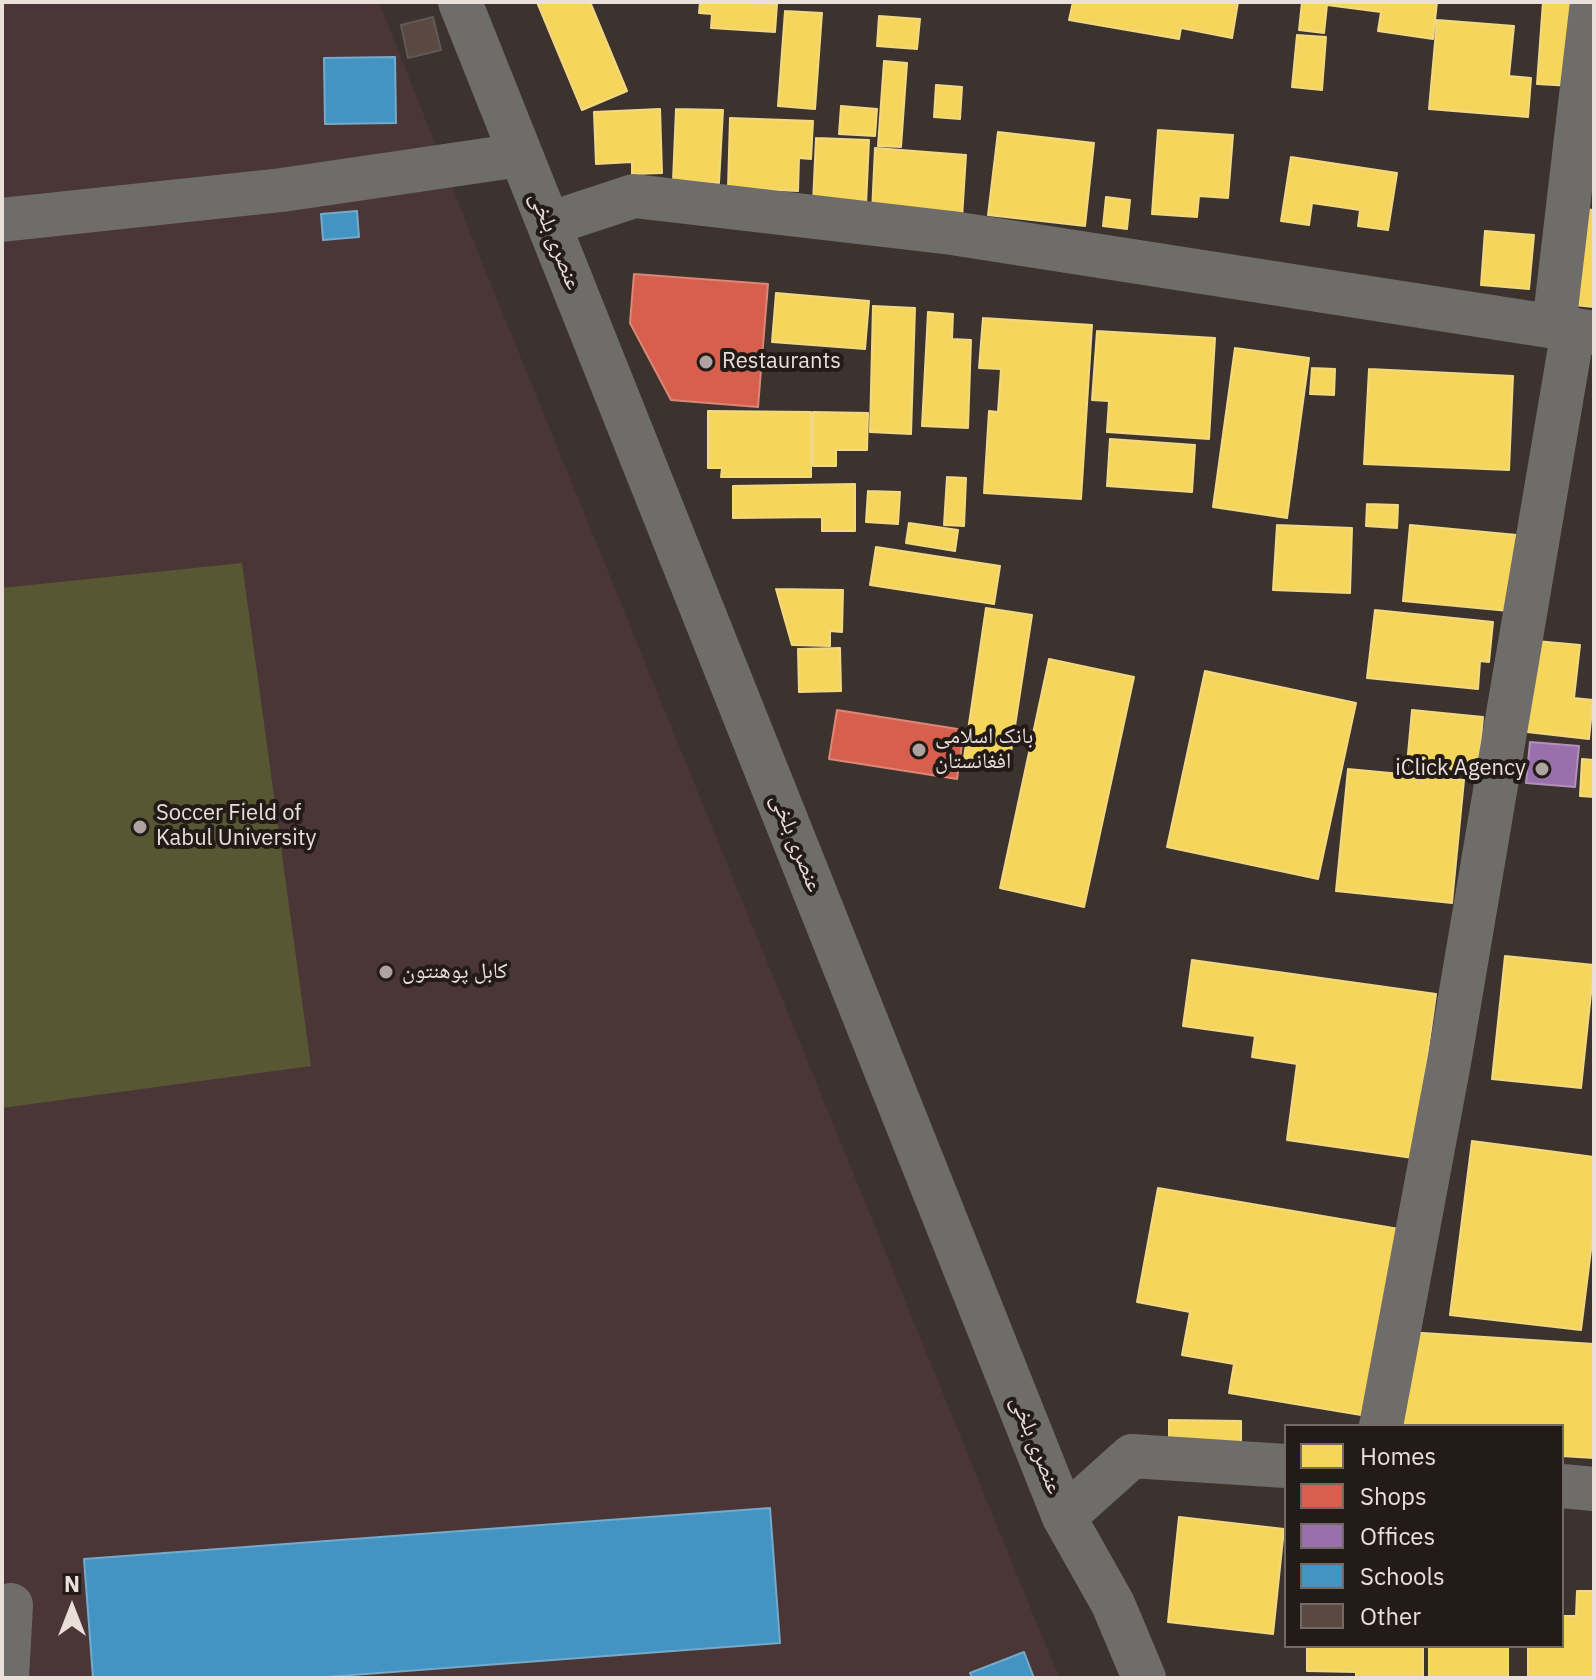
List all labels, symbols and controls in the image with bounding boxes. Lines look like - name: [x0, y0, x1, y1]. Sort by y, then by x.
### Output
- street label: عنصری بلخی: [523, 188, 587, 294]
- place label: Restaurants: [722, 349, 841, 375]
- marker: Restaurants: [697, 353, 715, 371]
- place label: بانک اسلامی افغانستان: [935, 724, 1033, 776]
- marker: بانک اسلامی افغانستان: [910, 741, 928, 759]
- place label: iClick Agency: [1395, 756, 1526, 782]
- marker: iClick Agency: [1533, 760, 1551, 778]
- street label: عنصری بلخی: [764, 790, 828, 896]
- place label: Soccer Field of Kabul University: [156, 801, 316, 852]
- marker: Soccer Field of Kabul University: [131, 818, 149, 836]
- place label: کابل پوهنتون: [402, 959, 507, 985]
- marker: کابل پوهنتون: [377, 963, 395, 981]
- street label: عنصری بلخی: [1004, 1392, 1068, 1498]
- legend: [1284, 1424, 1564, 1648]
- text: Homes: [1360, 1440, 1436, 1472]
- text: Shops: [1360, 1480, 1427, 1512]
- text: Offices: [1360, 1520, 1435, 1552]
- text: Schools: [1360, 1560, 1445, 1592]
- north arrow: [32, 1568, 112, 1648]
- text: N: [64, 1569, 80, 1598]
- text: Other: [1360, 1600, 1421, 1632]

